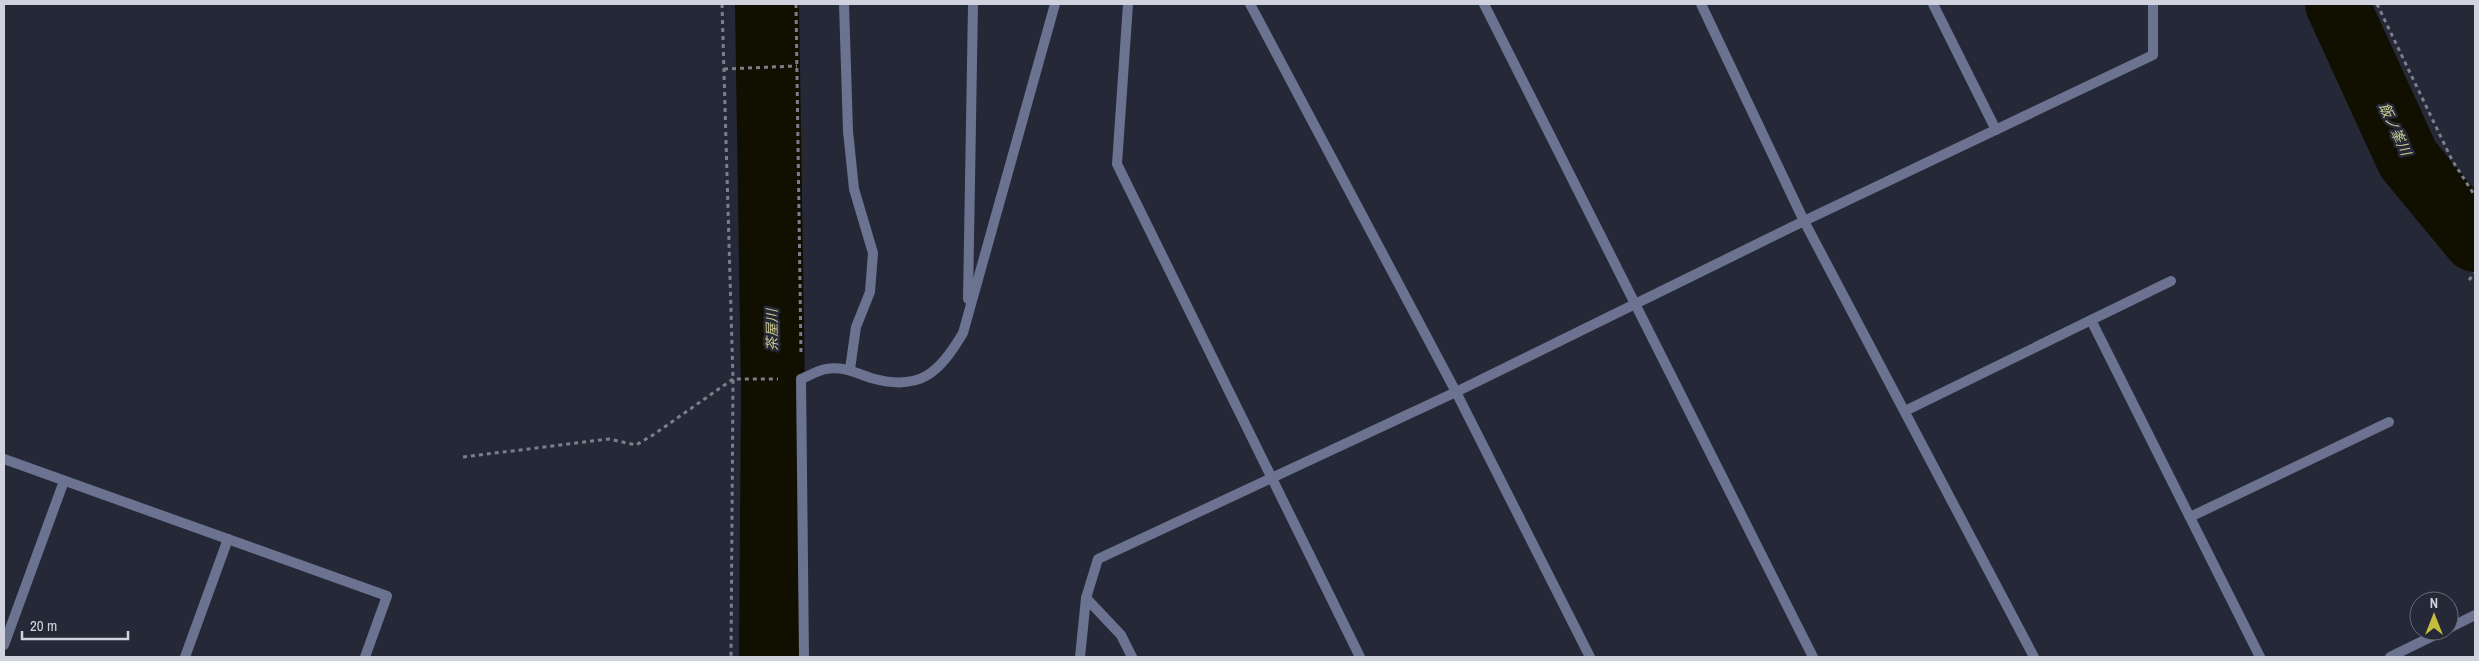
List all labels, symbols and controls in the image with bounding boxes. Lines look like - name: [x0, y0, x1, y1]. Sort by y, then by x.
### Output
- water label: 飯ノ峯川: [2375, 100, 2416, 160]
- water label: 茶屋川: [763, 307, 781, 351]
- north arrow: [2409, 591, 2459, 641]
- text: N: [2430, 594, 2438, 612]
- scale bar: [22, 608, 129, 640]
- text: 20 m: [30, 615, 57, 636]

